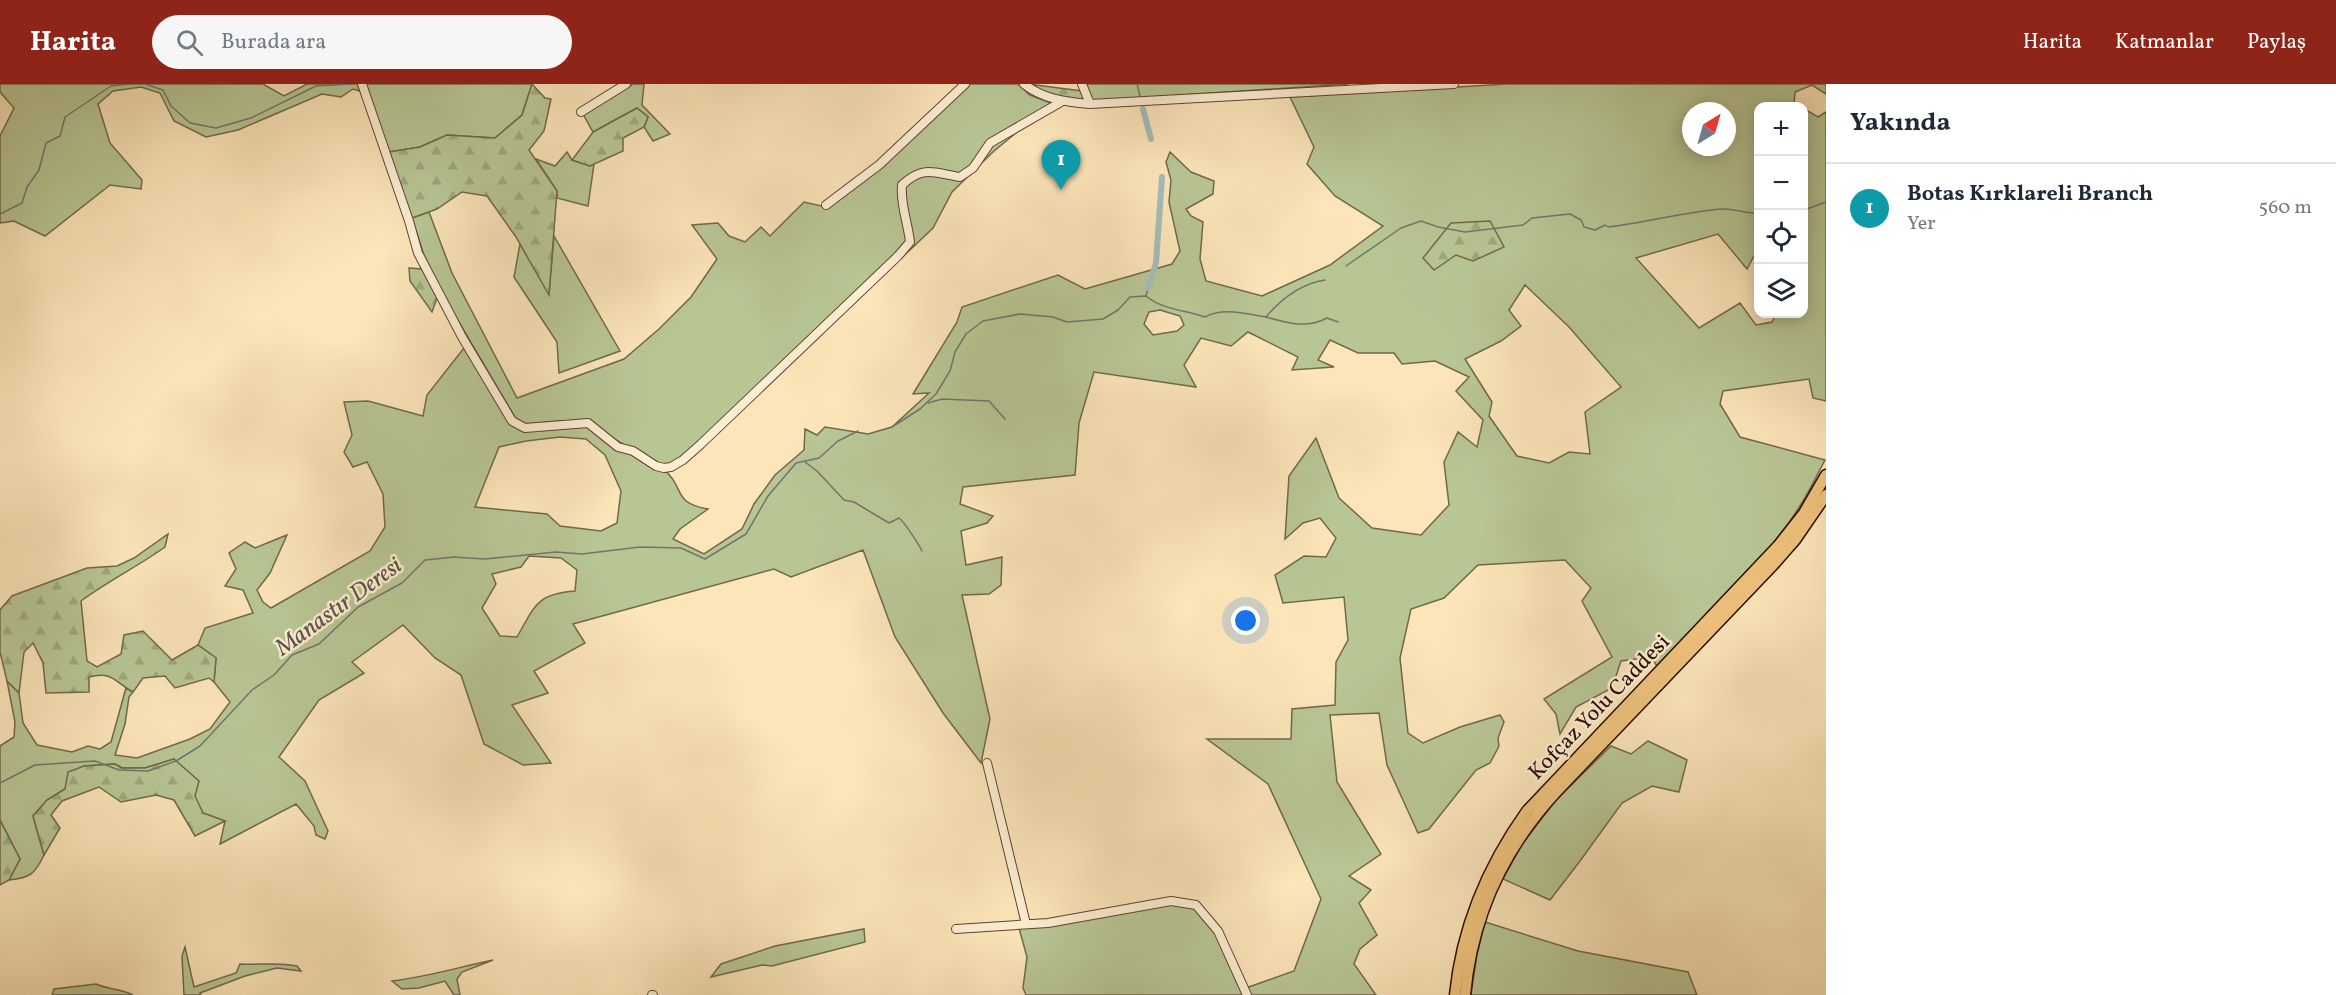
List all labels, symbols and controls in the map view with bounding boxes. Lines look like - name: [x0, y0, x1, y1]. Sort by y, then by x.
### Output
- search box: [152, 15, 572, 69]
- text: Harita: [30, 23, 116, 62]
- icon: search: [173, 26, 206, 59]
- text: Burada ara: [221, 27, 326, 58]
- text: Harita: [2023, 28, 2082, 57]
- text: Katmanlar: [2115, 28, 2214, 57]
- text: Paylaş: [2247, 28, 2306, 57]
- north arrow: [1682, 102, 1736, 156]
- map controls: [1754, 102, 1808, 318]
- button: +: [1754, 102, 1808, 156]
- text: Yakında: [1850, 105, 1951, 141]
- pin: 1: [1042, 141, 1080, 190]
- button: −: [1754, 156, 1808, 210]
- text: Botas Kırklareli Branch: [1907, 179, 2153, 210]
- text: 1: [1865, 194, 1874, 222]
- text: 560 m: [2259, 194, 2312, 222]
- button: locate: [1754, 210, 1808, 264]
- text: Yer: [1907, 210, 1936, 238]
- button: layers: [1754, 264, 1808, 318]
- water label: Manastır Deresi: [268, 549, 410, 666]
- your location: [1231, 606, 1260, 635]
- street label: Kofçaz Yolu Caddesi: [1522, 628, 1678, 788]

